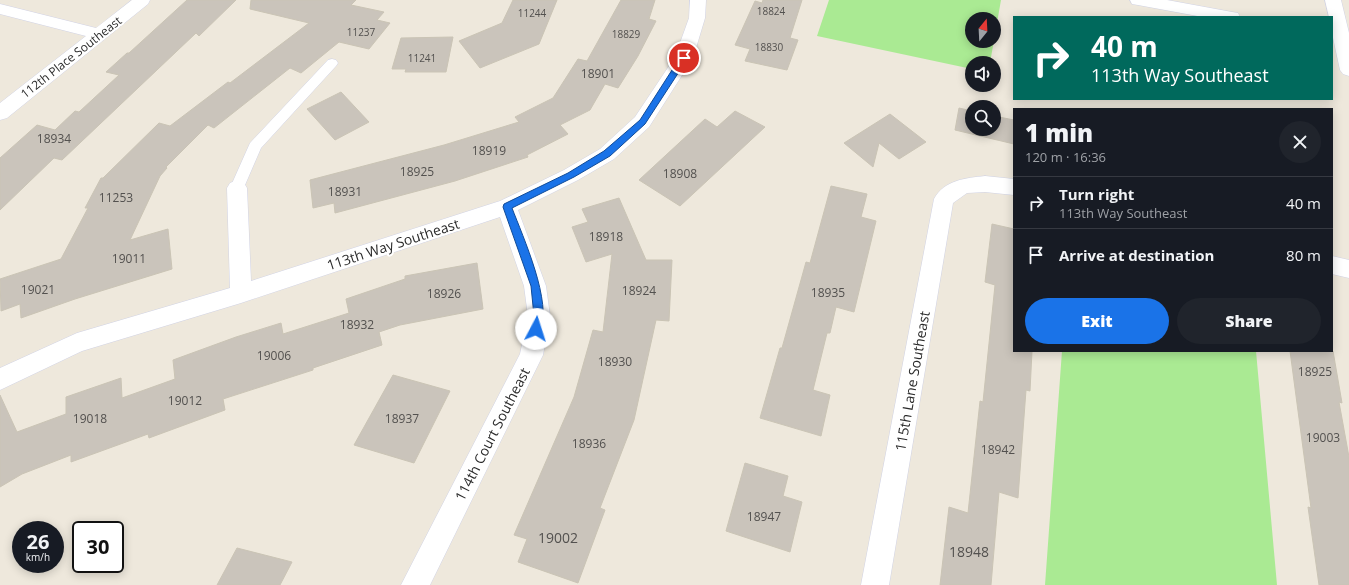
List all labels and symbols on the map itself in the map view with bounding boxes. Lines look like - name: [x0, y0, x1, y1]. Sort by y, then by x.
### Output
- house number: 18824: [757, 4, 786, 18]
- house number: 11244: [518, 6, 547, 20]
- street label: 112th Place Southeast: [17, 12, 125, 102]
- north arrow: [965, 12, 1001, 48]
- house number: 11237: [347, 25, 376, 39]
- house number: 18829: [612, 27, 641, 41]
- house number: 18830: [755, 40, 784, 54]
- pin: [667, 41, 701, 75]
- house number: 11241: [408, 51, 436, 65]
- house number: 18901: [581, 65, 615, 82]
- house number: 18934: [37, 130, 71, 147]
- house number: 18919: [472, 142, 506, 159]
- house number: 18925: [400, 163, 434, 180]
- house number: 18908: [663, 165, 697, 182]
- house number: 18931: [328, 183, 362, 200]
- house number: 11253: [99, 189, 133, 206]
- street label: 113th Way Southeast: [324, 214, 462, 274]
- house number: 18918: [589, 228, 623, 245]
- house number: 19011: [112, 250, 146, 267]
- house number: 19021: [21, 281, 55, 298]
- house number: 18924: [622, 282, 656, 299]
- house number: 18935: [811, 284, 845, 301]
- house number: 18926: [427, 285, 461, 302]
- position arrow: [515, 308, 557, 350]
- street label: 115th Lane Southeast: [890, 309, 934, 453]
- house number: 18932: [340, 316, 374, 333]
- house number: 19006: [257, 347, 291, 364]
- house number: 18930: [598, 353, 632, 370]
- house number: 18925: [1298, 363, 1332, 380]
- street label: 114th Court Southeast: [450, 364, 534, 504]
- house number: 19012: [168, 392, 202, 409]
- house number: 19018: [73, 410, 107, 427]
- house number: 18937: [385, 410, 419, 427]
- house number: 19003: [1306, 429, 1340, 446]
- house number: 18936: [572, 435, 606, 452]
- house number: 18942: [981, 441, 1015, 458]
- house number: 18947: [747, 508, 781, 525]
- speed limit sign: 30: [72, 521, 124, 573]
- house number: 19002: [538, 528, 578, 547]
- house number: 18948: [949, 542, 989, 561]

